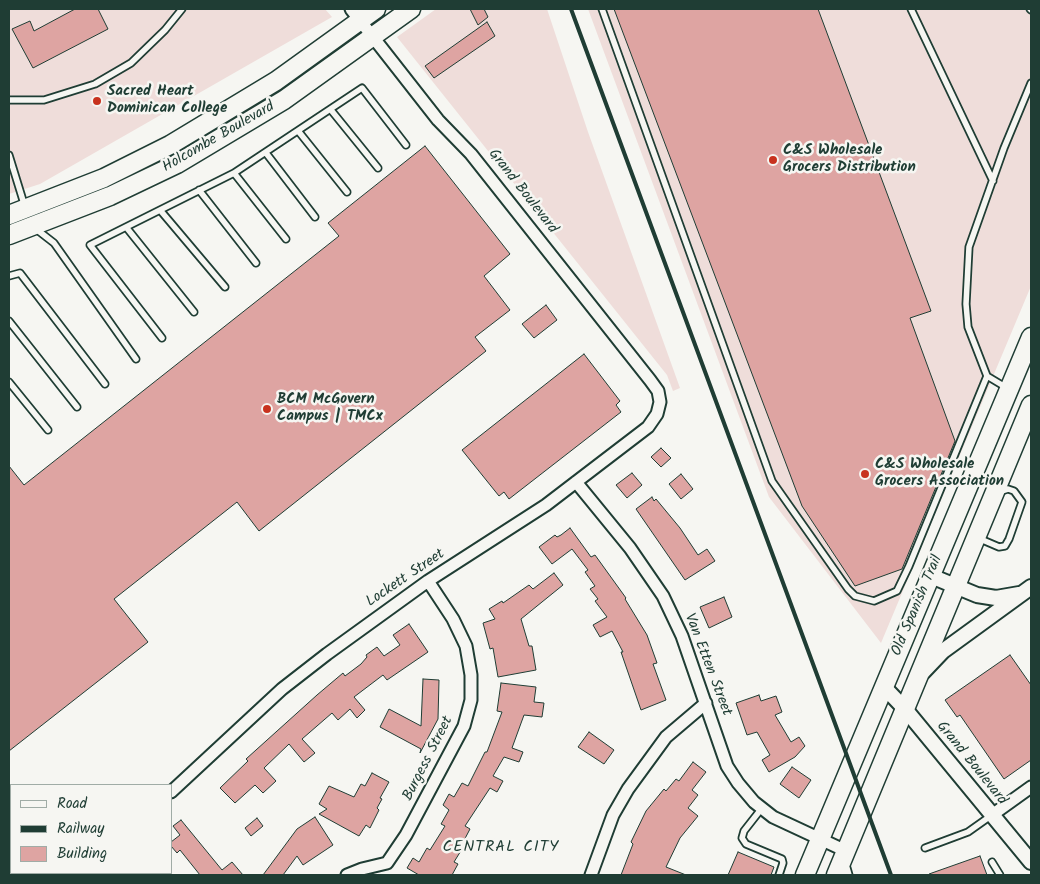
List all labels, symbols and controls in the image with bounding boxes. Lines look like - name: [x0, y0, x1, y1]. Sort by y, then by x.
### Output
- place label: Sacred Heart Dominican College: [107, 83, 227, 118]
- marker: Sacred Heart Dominican College: [91, 95, 103, 107]
- street label: Holcombe Boulevard: [160, 99, 278, 177]
- place label: C&S Wholesale Grocers Distribution: [783, 142, 916, 177]
- street label: Grand Boulevard: [483, 146, 561, 238]
- marker: C&S Wholesale Grocers Distribution: [767, 154, 779, 166]
- place label: BCM McGovern Campus | TMCx: [277, 391, 383, 426]
- marker: BCM McGovern Campus | TMCx: [261, 403, 273, 415]
- place label: C&S Wholesale Grocers Association: [875, 456, 1004, 491]
- marker: C&S Wholesale Grocers Association: [859, 468, 871, 480]
- street label: Lockett Street: [363, 546, 449, 612]
- street label: Old Spanish Trail: [889, 553, 947, 659]
- street label: Van Etten Street: [679, 611, 735, 719]
- street label: Burgess Street: [400, 714, 458, 804]
- street label: Grand Boulevard: [932, 719, 1010, 809]
- legend: [10, 784, 172, 874]
- text: Road: [57, 792, 87, 816]
- text: Railway: [57, 817, 104, 841]
- district label: CENTRAL CITY: [441, 838, 561, 858]
- text: Building: [57, 842, 107, 866]

